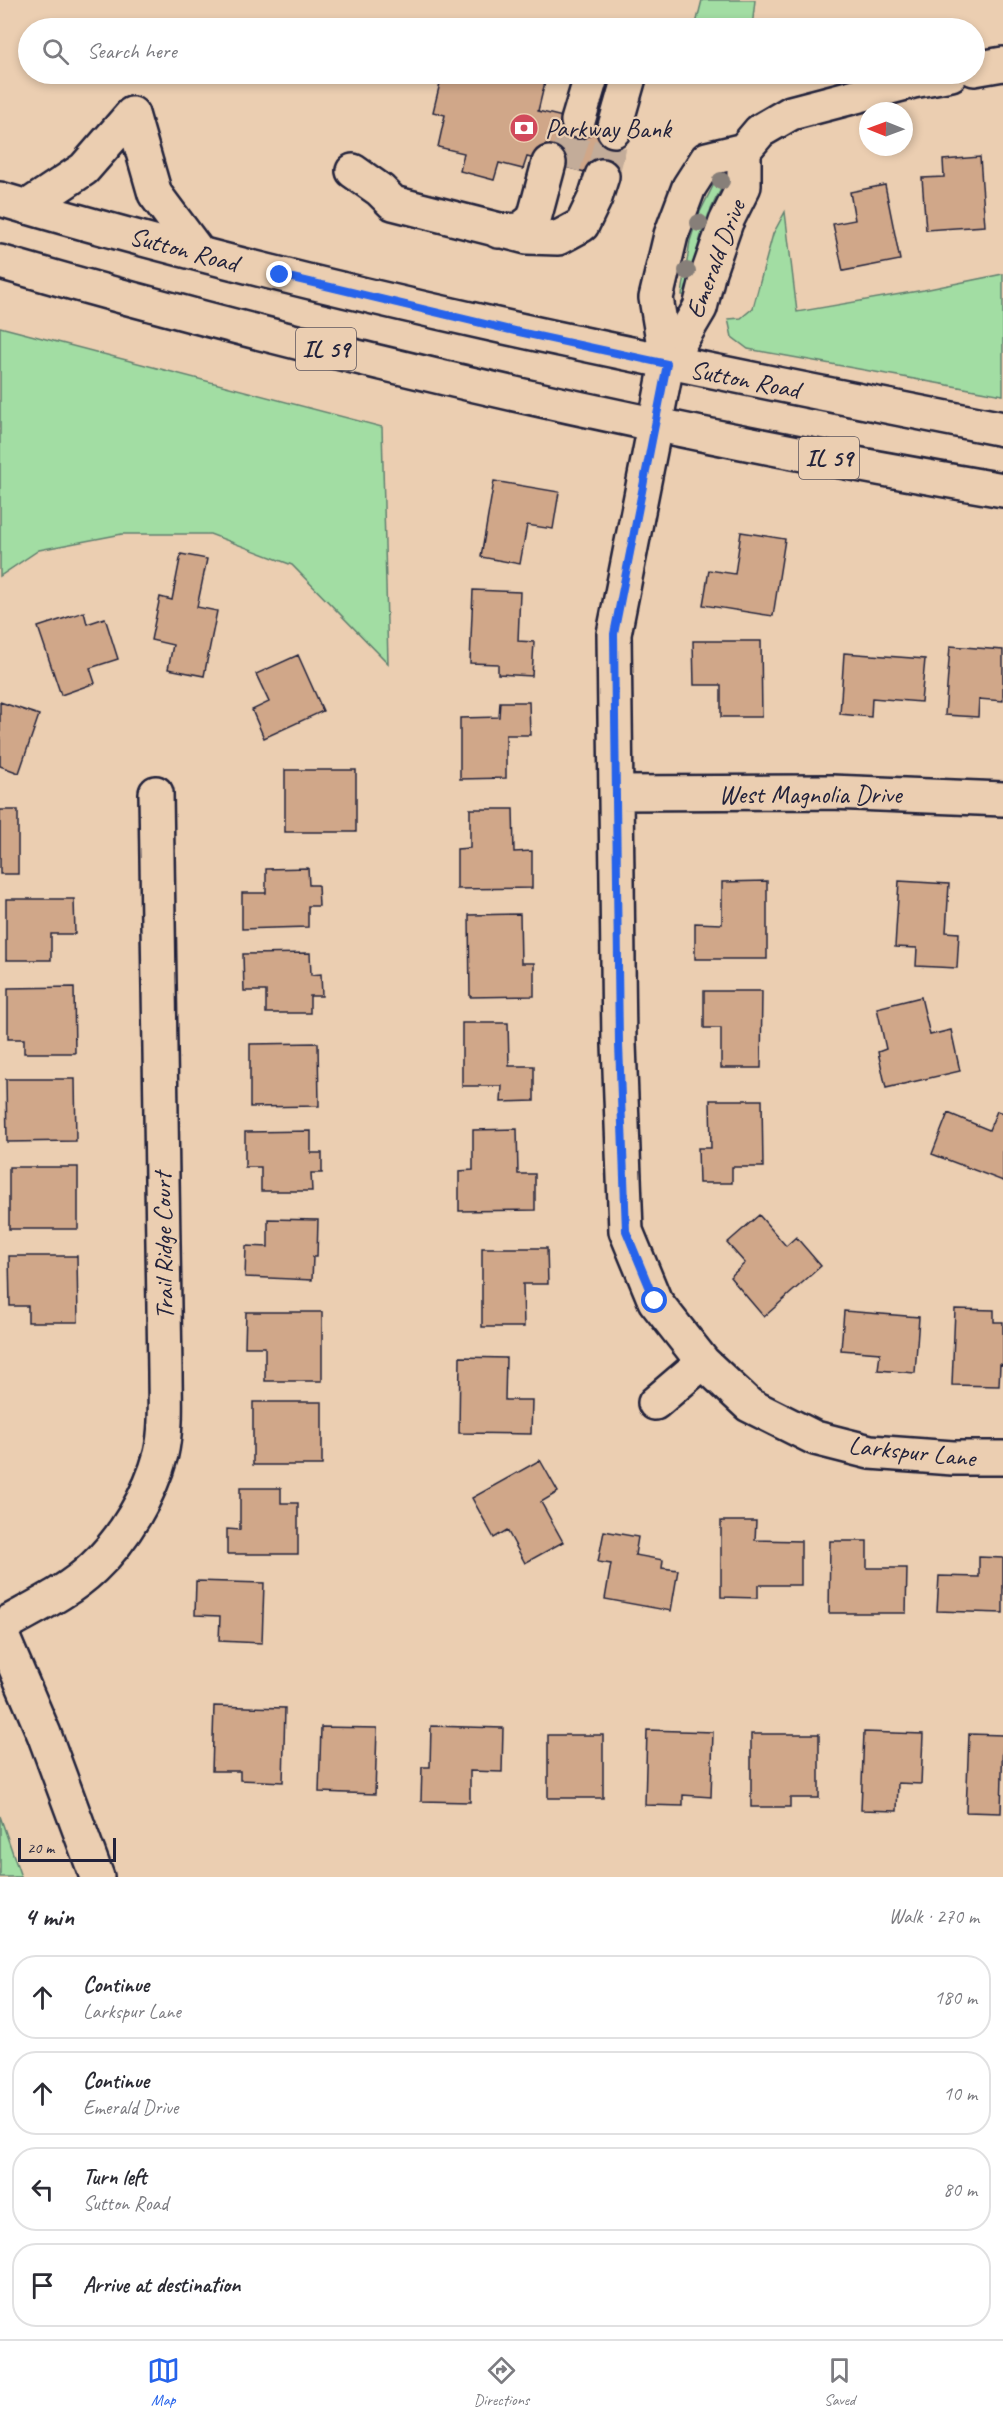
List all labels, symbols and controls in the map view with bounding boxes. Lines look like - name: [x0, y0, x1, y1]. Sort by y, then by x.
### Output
- search box: [18, 18, 985, 84]
- icon: search: [39, 35, 72, 68]
- text: Search here: [87, 37, 177, 65]
- north arrow: [859, 102, 913, 156]
- bank icon: Parkway Bank: [508, 112, 540, 144]
- place label: Parkway Bank: [545, 112, 673, 145]
- street label: Emerald Drive: [678, 193, 754, 323]
- street label: Sutton Road: [126, 219, 245, 281]
- route end: [266, 261, 292, 287]
- road number: IL 59: [296, 328, 356, 370]
- street label: Sutton Road: [687, 353, 806, 407]
- road number: IL 59: [799, 437, 859, 479]
- street label: West Magnolia Drive: [719, 778, 904, 811]
- street label: Trail Ridge Court: [146, 1169, 181, 1320]
- route start: [641, 1287, 667, 1313]
- street label: Larkspur Lane: [847, 1428, 979, 1475]
- scale bar: [18, 1835, 116, 1862]
- text: 20 m: [27, 1838, 54, 1858]
- text: 4 min: [24, 1900, 74, 1933]
- text: Walk · 270 m: [889, 1904, 979, 1929]
- text: Continue: [83, 1971, 149, 1999]
- icon: ahead: [26, 1981, 59, 2014]
- text: 180 m: [934, 1985, 977, 2010]
- text: Larkspur Lane: [83, 1999, 181, 2024]
- text: Continue: [83, 2067, 149, 2095]
- icon: ahead: [26, 2077, 59, 2110]
- text: 10 m: [943, 2081, 977, 2106]
- text: Emerald Drive: [83, 2095, 178, 2120]
- text: Turn left: [83, 2163, 147, 2191]
- icon: left: [26, 2173, 59, 2206]
- text: 80 m: [943, 2177, 977, 2202]
- text: Sutton Road: [83, 2191, 168, 2216]
- icon: arrive: [26, 2269, 59, 2302]
- text: Arrive at destination: [83, 2271, 240, 2299]
- tab: Map: [147, 2354, 180, 2410]
- tab: Directions: [474, 2354, 529, 2410]
- tab: Saved: [823, 2354, 856, 2410]

